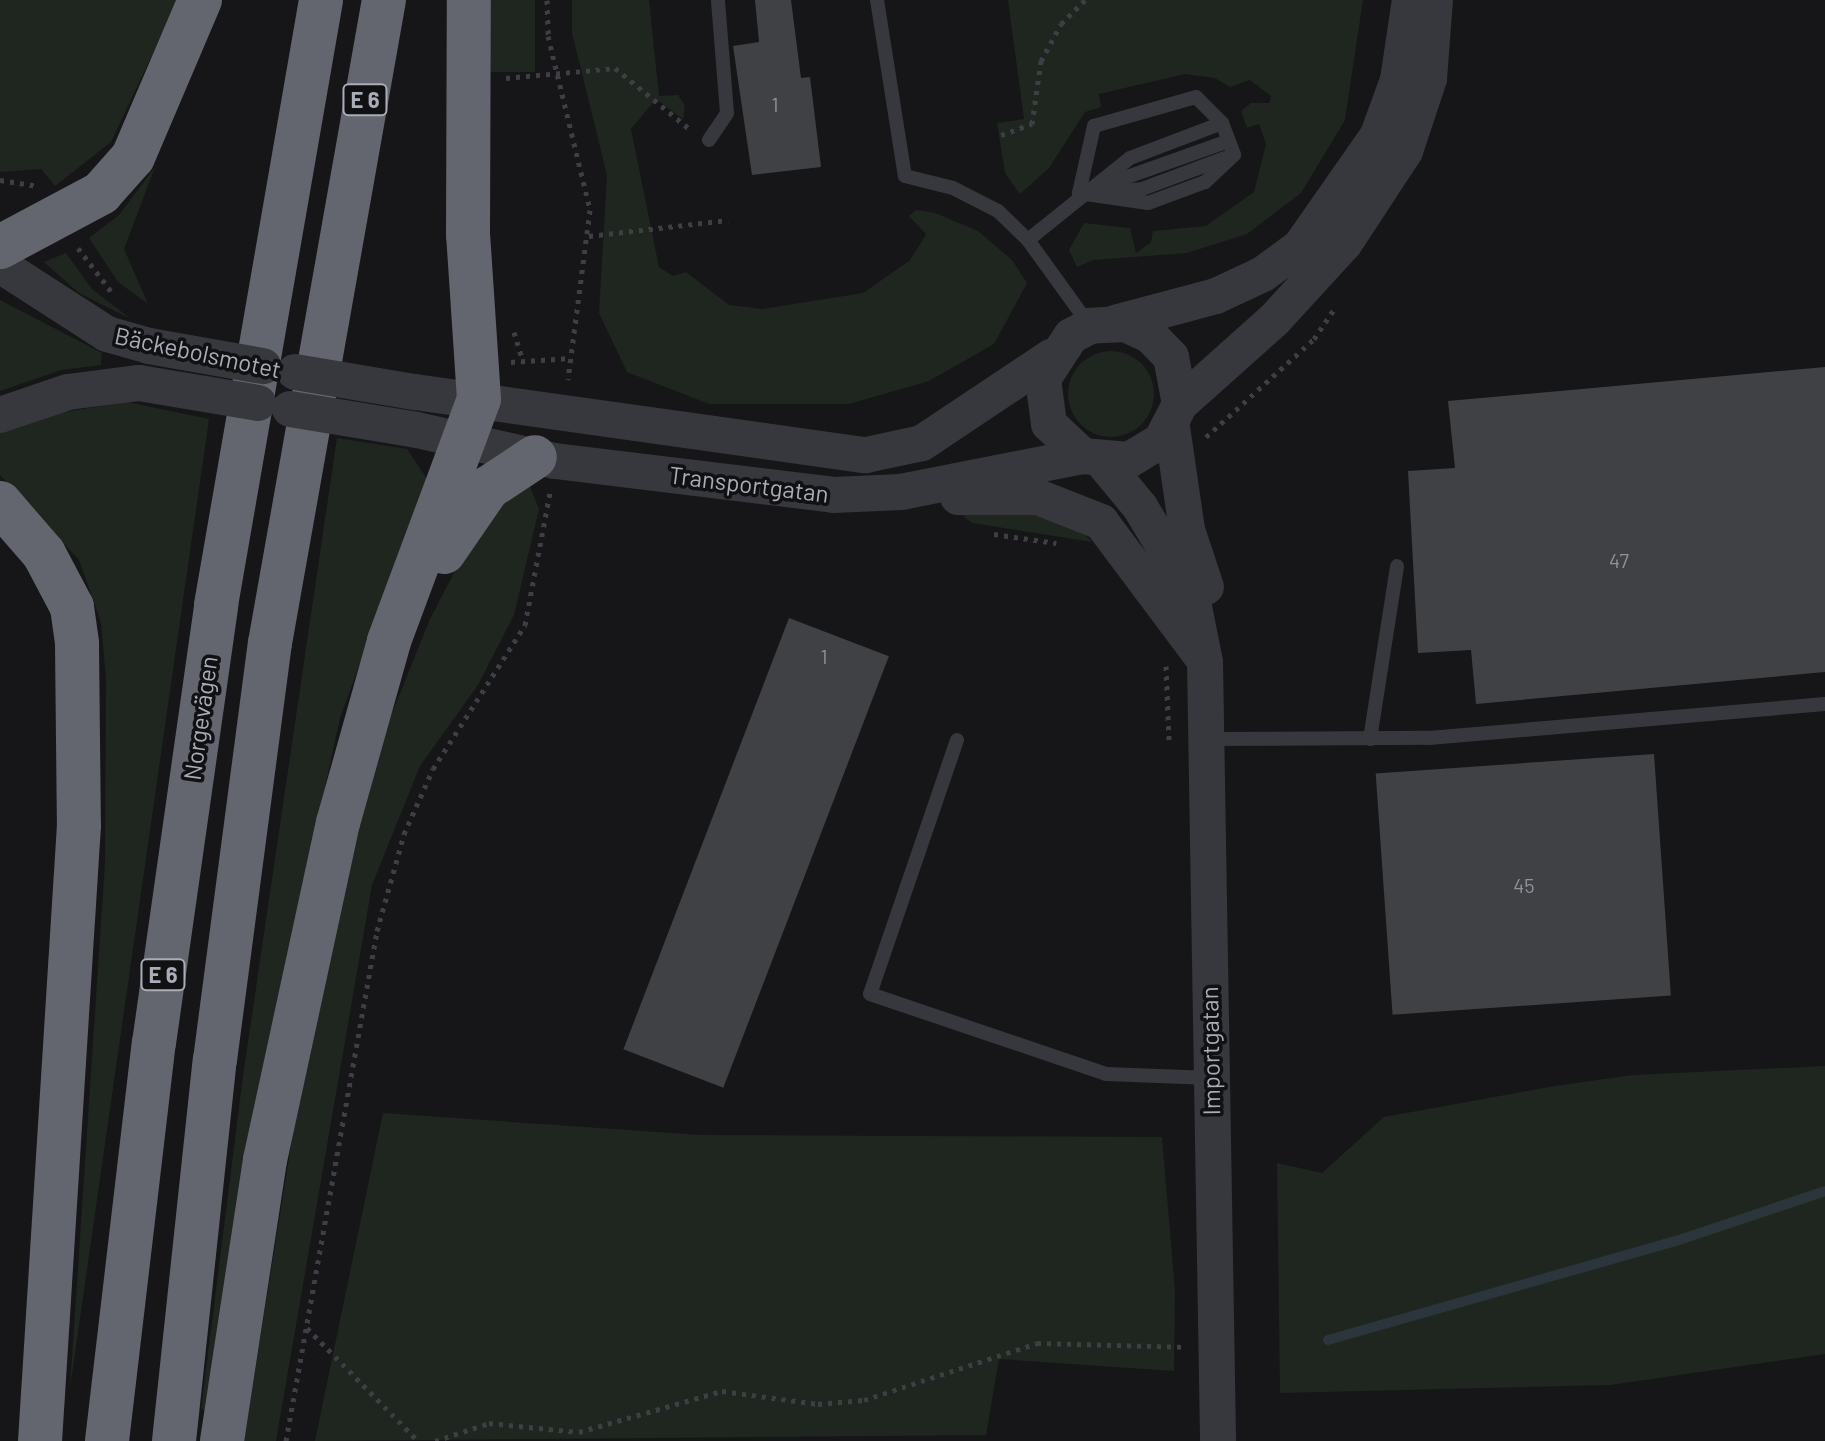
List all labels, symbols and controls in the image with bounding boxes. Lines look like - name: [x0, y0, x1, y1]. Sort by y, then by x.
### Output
- road number: E 6: [341, 82, 389, 118]
- house number: 1: [772, 92, 778, 116]
- street label: Bäckebolsmotet: [112, 320, 284, 384]
- street label: Transportgatan: [668, 460, 830, 508]
- house number: 47: [1609, 548, 1629, 572]
- house number: 1: [821, 644, 827, 668]
- street label: Norgevägen: [177, 654, 223, 782]
- house number: 45: [1513, 873, 1535, 897]
- road number: E 6: [139, 957, 187, 993]
- street label: Importgatan: [1194, 986, 1226, 1116]

